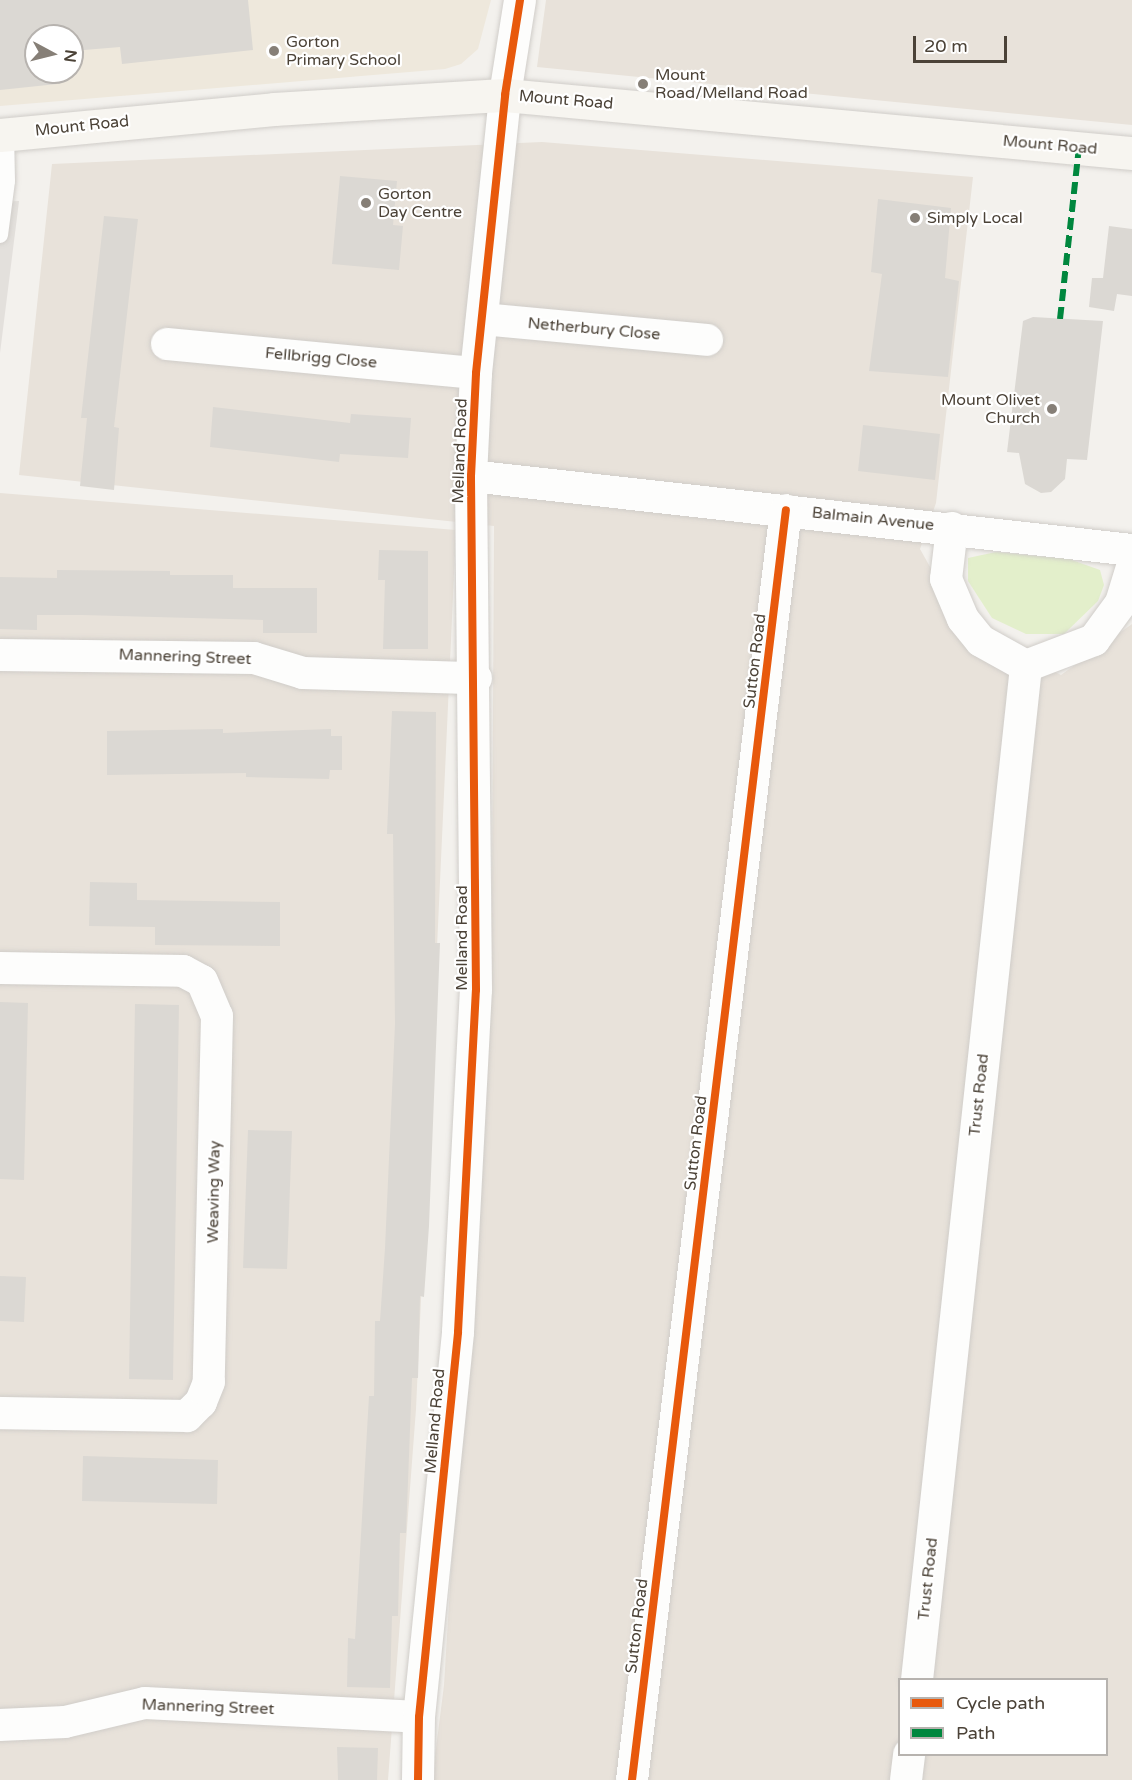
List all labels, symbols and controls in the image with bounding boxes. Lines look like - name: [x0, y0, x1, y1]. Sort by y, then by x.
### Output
- north arrow: [24, 24, 84, 84]
- scale bar: [916, 24, 1010, 62]
- place label: Gorton Primary School: [286, 32, 401, 70]
- text: 20 m: [924, 35, 968, 57]
- marker: Gorton Primary School: [267, 44, 281, 58]
- text: N: [59, 48, 81, 64]
- place label: Mount Road/Melland Road: [655, 65, 808, 103]
- marker: Mount Road/Melland Road: [636, 77, 650, 91]
- street label: Mount Road: [518, 86, 614, 114]
- street label: Mount Road: [34, 112, 130, 140]
- street label: Mount Road: [1002, 131, 1098, 159]
- place label: Gorton Day Centre: [378, 184, 462, 222]
- marker: Gorton Day Centre: [359, 196, 373, 210]
- place label: Simply Local: [927, 208, 1023, 228]
- marker: Simply Local: [908, 211, 922, 225]
- street label: Netherbury Close: [527, 314, 661, 344]
- street label: Fellbrigg Close: [264, 344, 378, 372]
- place label: Mount Olivet Church: [941, 390, 1040, 428]
- street label: Melland Road: [449, 398, 471, 504]
- marker: Mount Olivet Church: [1045, 402, 1059, 416]
- street label: Balmain Avenue: [811, 503, 935, 535]
- street label: Sutton Road: [740, 612, 770, 710]
- street label: Mannering Street: [118, 645, 252, 669]
- street label: Melland Road: [452, 885, 472, 991]
- street label: Trust Road: [965, 1053, 993, 1137]
- street label: Sutton Road: [681, 1094, 711, 1192]
- street label: Weaving Way: [204, 1140, 224, 1244]
- street label: Melland Road: [421, 1368, 449, 1474]
- street label: Trust Road: [914, 1537, 942, 1621]
- street label: Sutton Road: [622, 1577, 652, 1675]
- legend: [898, 1678, 1108, 1756]
- text: Cycle path: [956, 1692, 1045, 1714]
- street label: Mannering Street: [141, 1695, 275, 1719]
- text: Path: [956, 1722, 995, 1744]

